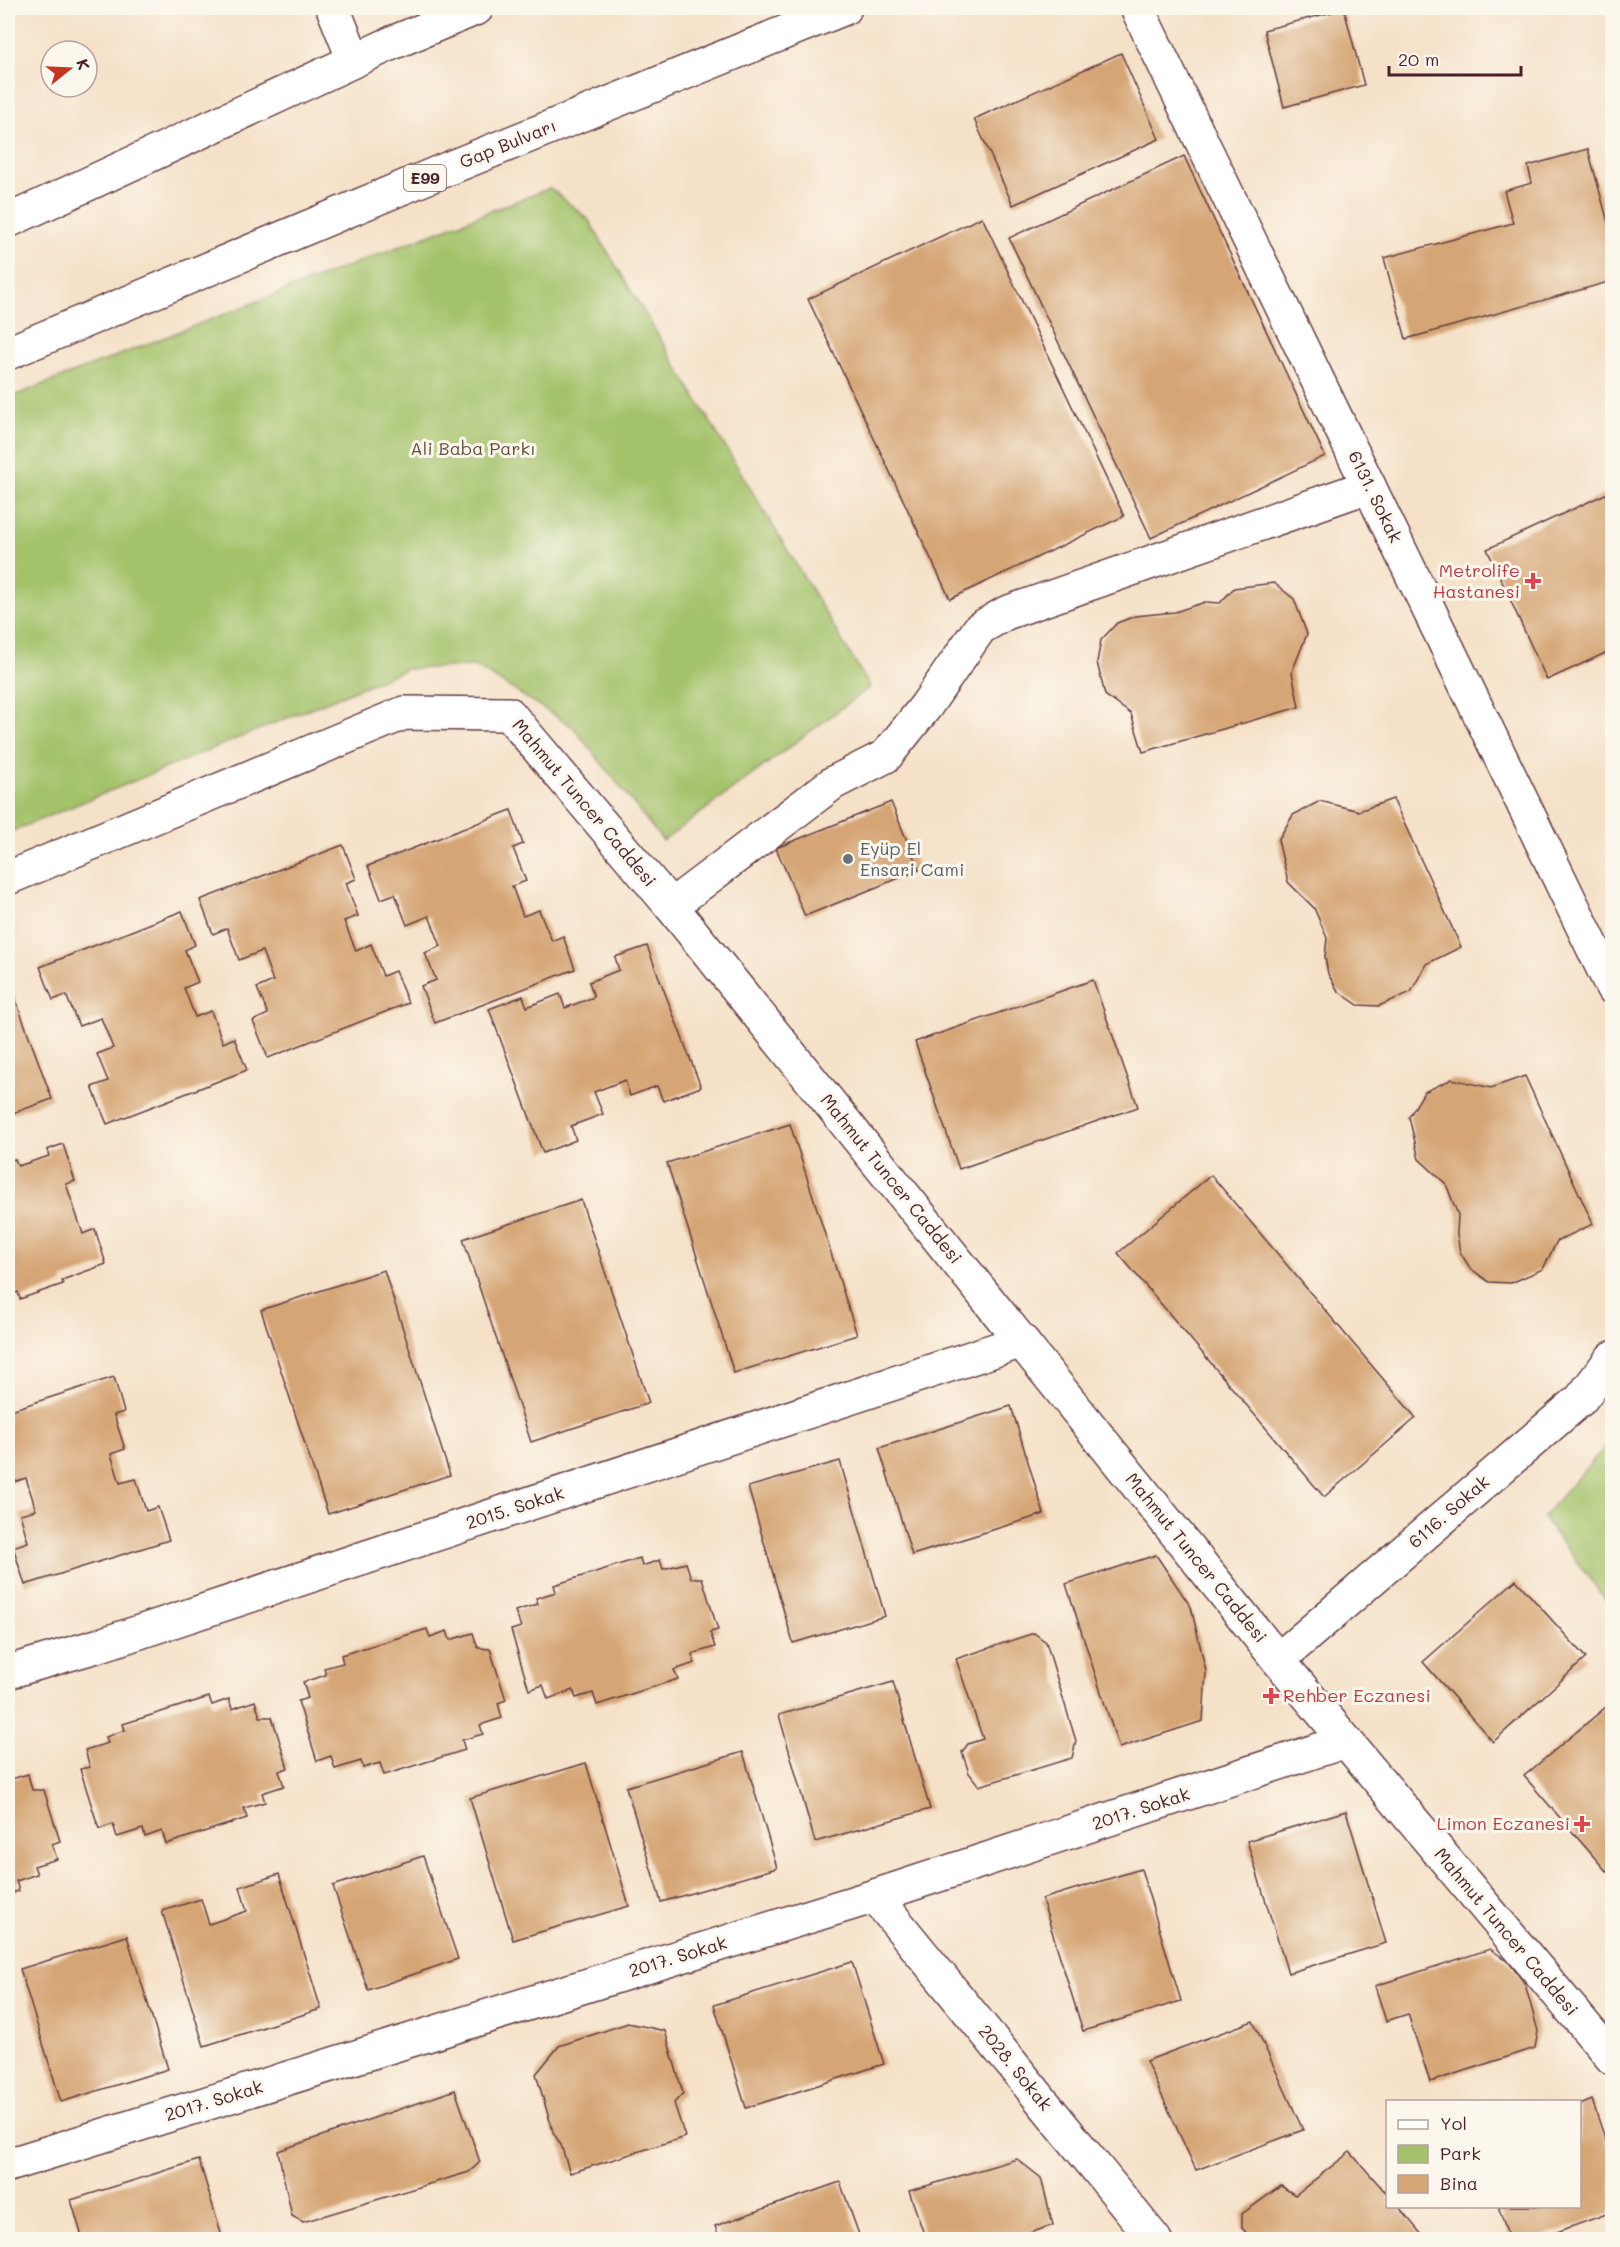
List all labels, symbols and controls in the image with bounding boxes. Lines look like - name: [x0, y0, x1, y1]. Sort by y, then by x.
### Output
- north arrow: [39, 39, 99, 99]
- scale bar: [1389, 39, 1521, 77]
- text: 20 m: [1398, 47, 1439, 71]
- text: K: [72, 56, 95, 72]
- street label: Gap Bulvarı: [456, 113, 560, 173]
- road number: E99: [404, 165, 446, 191]
- park label: Ali Baba Parkı: [410, 436, 536, 460]
- street label: 6131. Sokak: [1343, 446, 1409, 547]
- place label: Metrolife Hastanesi: [1433, 558, 1520, 603]
- marker: Metrolife Hastanesi: [1524, 572, 1542, 590]
- street label: Mahmut Tuncer Caddesi: [507, 713, 662, 891]
- place label: Eyüp El Ensari Cami: [860, 836, 964, 881]
- marker: Eyüp El Ensari Cami: [841, 852, 855, 866]
- street label: Mahmut Tuncer Caddesi: [816, 1088, 968, 1268]
- street label: Mahmut Tuncer Caddesi: [1121, 1467, 1273, 1647]
- street label: 6116. Sokak: [1403, 1469, 1494, 1553]
- street label: 2015. Sokak: [463, 1480, 567, 1534]
- place label: Rehber Eczanesi: [1283, 1683, 1431, 1707]
- marker: Rehber Eczanesi: [1264, 1689, 1278, 1703]
- street label: 2017. Sokak: [1089, 1781, 1193, 1835]
- place label: Limon Eczanesi: [1437, 1811, 1570, 1835]
- marker: Limon Eczanesi: [1575, 1817, 1589, 1831]
- street label: Mahmut Tuncer Caddesi: [1429, 1842, 1584, 2020]
- street label: 2017. Sokak: [626, 1930, 730, 1982]
- street label: 2028. Sokak: [974, 2019, 1058, 2115]
- street label: 2017. Sokak: [162, 2074, 266, 2126]
- legend: [1386, 2100, 1581, 2208]
- text: Yol: [1440, 2111, 1467, 2135]
- text: Park: [1440, 2141, 1481, 2165]
- text: Bina: [1440, 2171, 1478, 2195]

